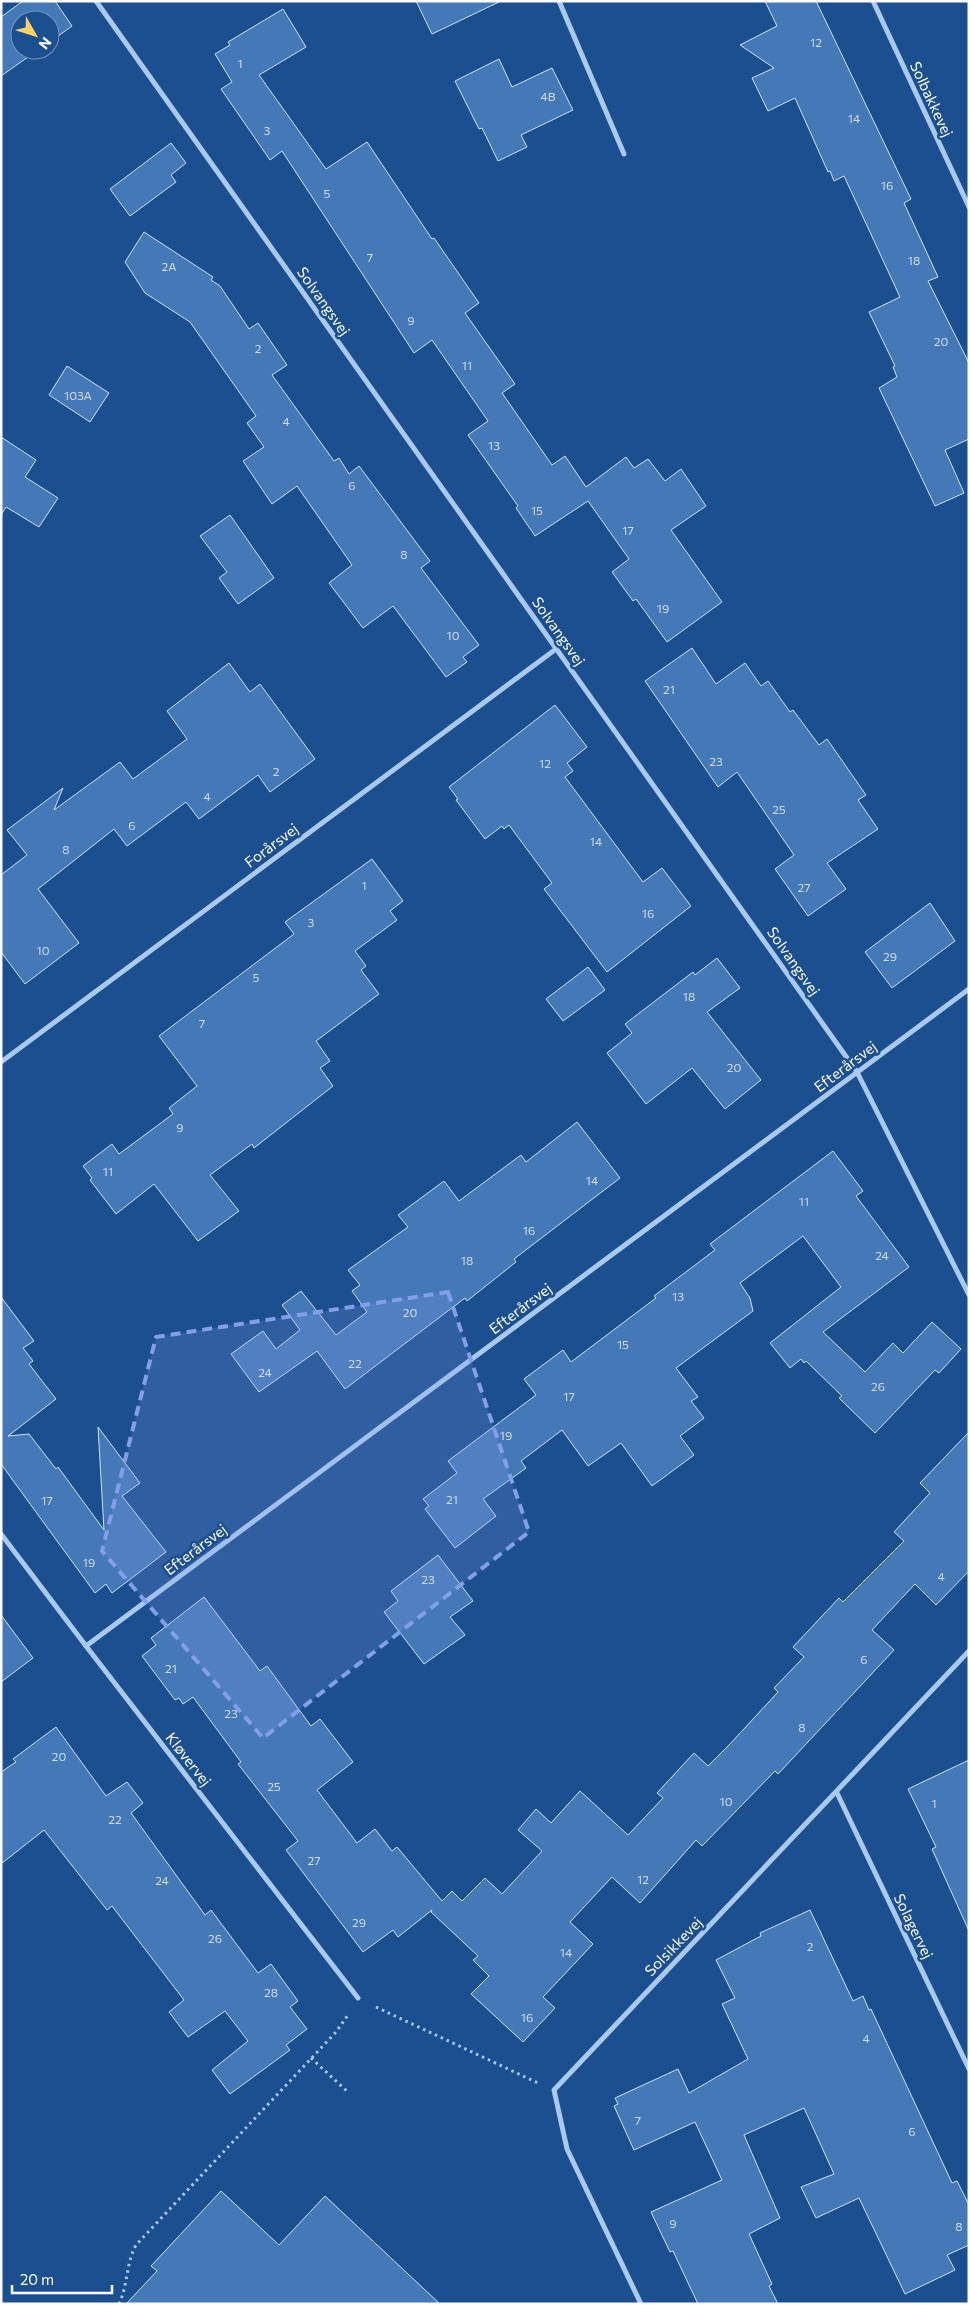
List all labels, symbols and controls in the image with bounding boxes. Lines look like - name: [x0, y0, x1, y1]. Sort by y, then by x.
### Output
- north arrow: [10, 10, 60, 60]
- text: N: [36, 34, 55, 53]
- house number: 12: [810, 35, 822, 49]
- house number: 1: [237, 56, 243, 70]
- street label: Solbakkevej: [907, 58, 957, 140]
- house number: 4B: [541, 89, 556, 103]
- house number: 14: [848, 111, 860, 125]
- house number: 3: [264, 123, 271, 137]
- house number: 16: [881, 178, 893, 192]
- house number: 5: [324, 186, 331, 200]
- house number: 7: [367, 250, 373, 264]
- house number: 18: [908, 253, 920, 267]
- house number: 2A: [162, 259, 176, 273]
- street label: Solvangsvej: [294, 263, 354, 339]
- house number: 9: [407, 313, 415, 327]
- house number: 20: [934, 334, 948, 348]
- house number: 2: [255, 341, 262, 355]
- house number: 11: [462, 358, 472, 372]
- house number: 103A: [64, 388, 92, 402]
- house number: 4: [282, 414, 290, 428]
- house number: 13: [488, 438, 500, 452]
- house number: 6: [348, 478, 356, 492]
- house number: 15: [531, 503, 543, 517]
- house number: 17: [622, 523, 634, 537]
- house number: 8: [400, 547, 408, 561]
- street label: Solvangsvej: [529, 593, 589, 669]
- house number: 19: [657, 601, 669, 615]
- house number: 10: [447, 628, 460, 642]
- house number: 21: [663, 682, 675, 696]
- house number: 23: [709, 754, 723, 768]
- house number: 12: [539, 756, 551, 770]
- house number: 2: [273, 764, 280, 778]
- house number: 4: [203, 789, 211, 803]
- house number: 25: [772, 802, 786, 816]
- house number: 6: [128, 818, 136, 832]
- street label: Forårsvej: [241, 819, 301, 871]
- house number: 14: [590, 834, 602, 848]
- house number: 8: [62, 842, 70, 856]
- house number: 1: [361, 878, 367, 892]
- house number: 27: [798, 880, 810, 894]
- house number: 16: [642, 906, 654, 920]
- house number: 3: [308, 915, 315, 929]
- street label: Solvangsvej: [764, 923, 824, 999]
- house number: 10: [37, 943, 50, 957]
- house number: 29: [883, 949, 897, 963]
- house number: 5: [253, 970, 260, 984]
- house number: 18: [683, 989, 695, 1003]
- house number: 7: [199, 1016, 205, 1030]
- street label: Efterårsvej: [810, 1037, 880, 1095]
- house number: 20: [727, 1060, 741, 1074]
- house number: 9: [176, 1120, 184, 1134]
- house number: 11: [103, 1164, 113, 1178]
- house number: 14: [586, 1173, 598, 1187]
- house number: 11: [799, 1194, 809, 1208]
- house number: 16: [523, 1223, 535, 1237]
- house number: 24: [875, 1248, 889, 1262]
- house number: 18: [461, 1253, 473, 1267]
- street label: Efterårsvej: [485, 1279, 555, 1337]
- house number: 13: [672, 1289, 684, 1303]
- house number: 20: [403, 1305, 417, 1319]
- house number: 15: [617, 1337, 629, 1351]
- house number: 22: [348, 1356, 362, 1370]
- house number: 24: [258, 1365, 272, 1379]
- house number: 26: [871, 1379, 885, 1393]
- house number: 17: [563, 1389, 575, 1403]
- house number: 19: [500, 1428, 512, 1442]
- house number: 21: [446, 1492, 458, 1506]
- house number: 17: [41, 1493, 53, 1507]
- street label: Efterårsvej: [160, 1520, 230, 1578]
- house number: 19: [83, 1555, 95, 1569]
- house number: 4: [937, 1569, 945, 1583]
- house number: 23: [421, 1572, 435, 1586]
- house number: 6: [860, 1652, 868, 1666]
- house number: 21: [165, 1661, 177, 1675]
- house number: 23: [224, 1706, 238, 1720]
- house number: 8: [798, 1720, 806, 1734]
- street label: Kløvervej: [162, 1729, 216, 1789]
- house number: 20: [52, 1749, 66, 1763]
- house number: 25: [267, 1779, 281, 1793]
- house number: 10: [720, 1794, 733, 1808]
- house number: 1: [931, 1796, 937, 1810]
- house number: 22: [108, 1812, 122, 1826]
- house number: 27: [308, 1853, 320, 1867]
- house number: 12: [637, 1872, 649, 1886]
- house number: 24: [155, 1873, 169, 1887]
- street label: Solagervej: [890, 1890, 938, 1962]
- street label: Solsikkevej: [640, 1913, 706, 1979]
- house number: 29: [352, 1915, 366, 1929]
- house number: 26: [208, 1931, 222, 1945]
- house number: 2: [807, 1939, 814, 1953]
- house number: 14: [560, 1945, 572, 1959]
- house number: 28: [264, 1985, 278, 1999]
- house number: 16: [521, 2010, 533, 2024]
- house number: 4: [862, 2031, 870, 2045]
- house number: 7: [635, 2113, 641, 2127]
- house number: 6: [908, 2124, 916, 2138]
- house number: 9: [669, 2216, 677, 2230]
- house number: 8: [955, 2219, 963, 2233]
- scale bar: [12, 2262, 112, 2294]
- text: 20 m: [20, 2270, 54, 2288]

